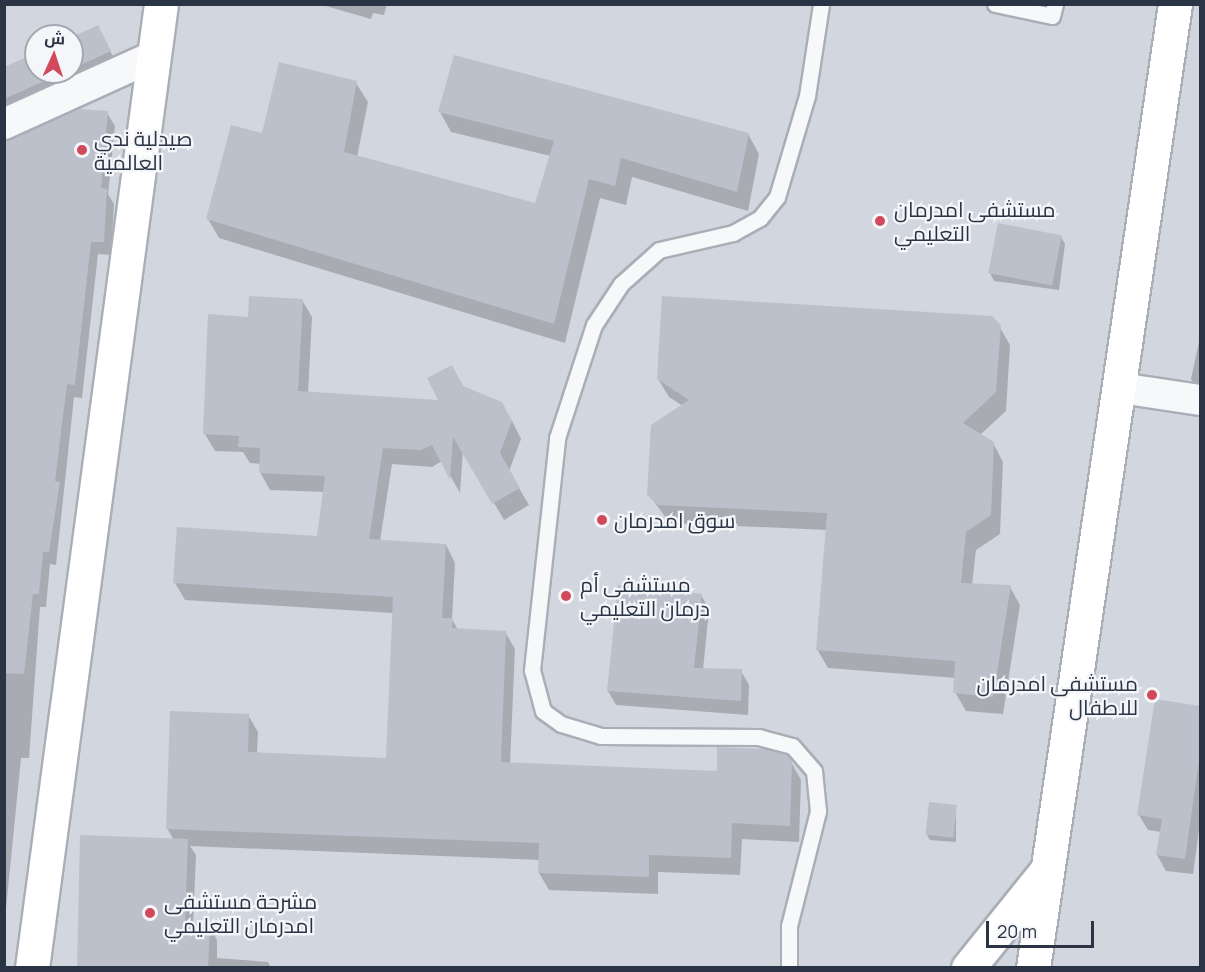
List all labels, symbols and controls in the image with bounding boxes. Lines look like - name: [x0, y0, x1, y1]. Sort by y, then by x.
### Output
- north arrow: [24, 24, 84, 84]
- text: ش: [44, 26, 66, 50]
- place label: صيدلية ندي العالمية: [94, 125, 193, 175]
- marker: صيدلية ندي العالمية: [75, 143, 89, 157]
- place label: مستشفى امدرمان التعليمي: [894, 196, 1056, 246]
- marker: مستشفى امدرمان التعليمي: [871, 212, 889, 230]
- place label: سوق امدرمان: [614, 507, 735, 533]
- marker: سوق امدرمان: [595, 513, 609, 527]
- place label: مستشفى أم درمان التعليمي: [580, 571, 710, 621]
- marker: مستشفى أم درمان التعليمي: [557, 587, 575, 605]
- place label: مستشفى امدرمان للاطفال: [976, 670, 1138, 720]
- marker: مستشفى امدرمان للاطفال: [1143, 686, 1161, 704]
- place label: مشرحة مستشفى امدرمان التعليمي: [164, 888, 317, 938]
- marker: مشرحة مستشفى امدرمان التعليمي: [141, 904, 159, 922]
- scale bar: [989, 909, 1097, 947]
- text: 20 m: [997, 919, 1037, 943]

